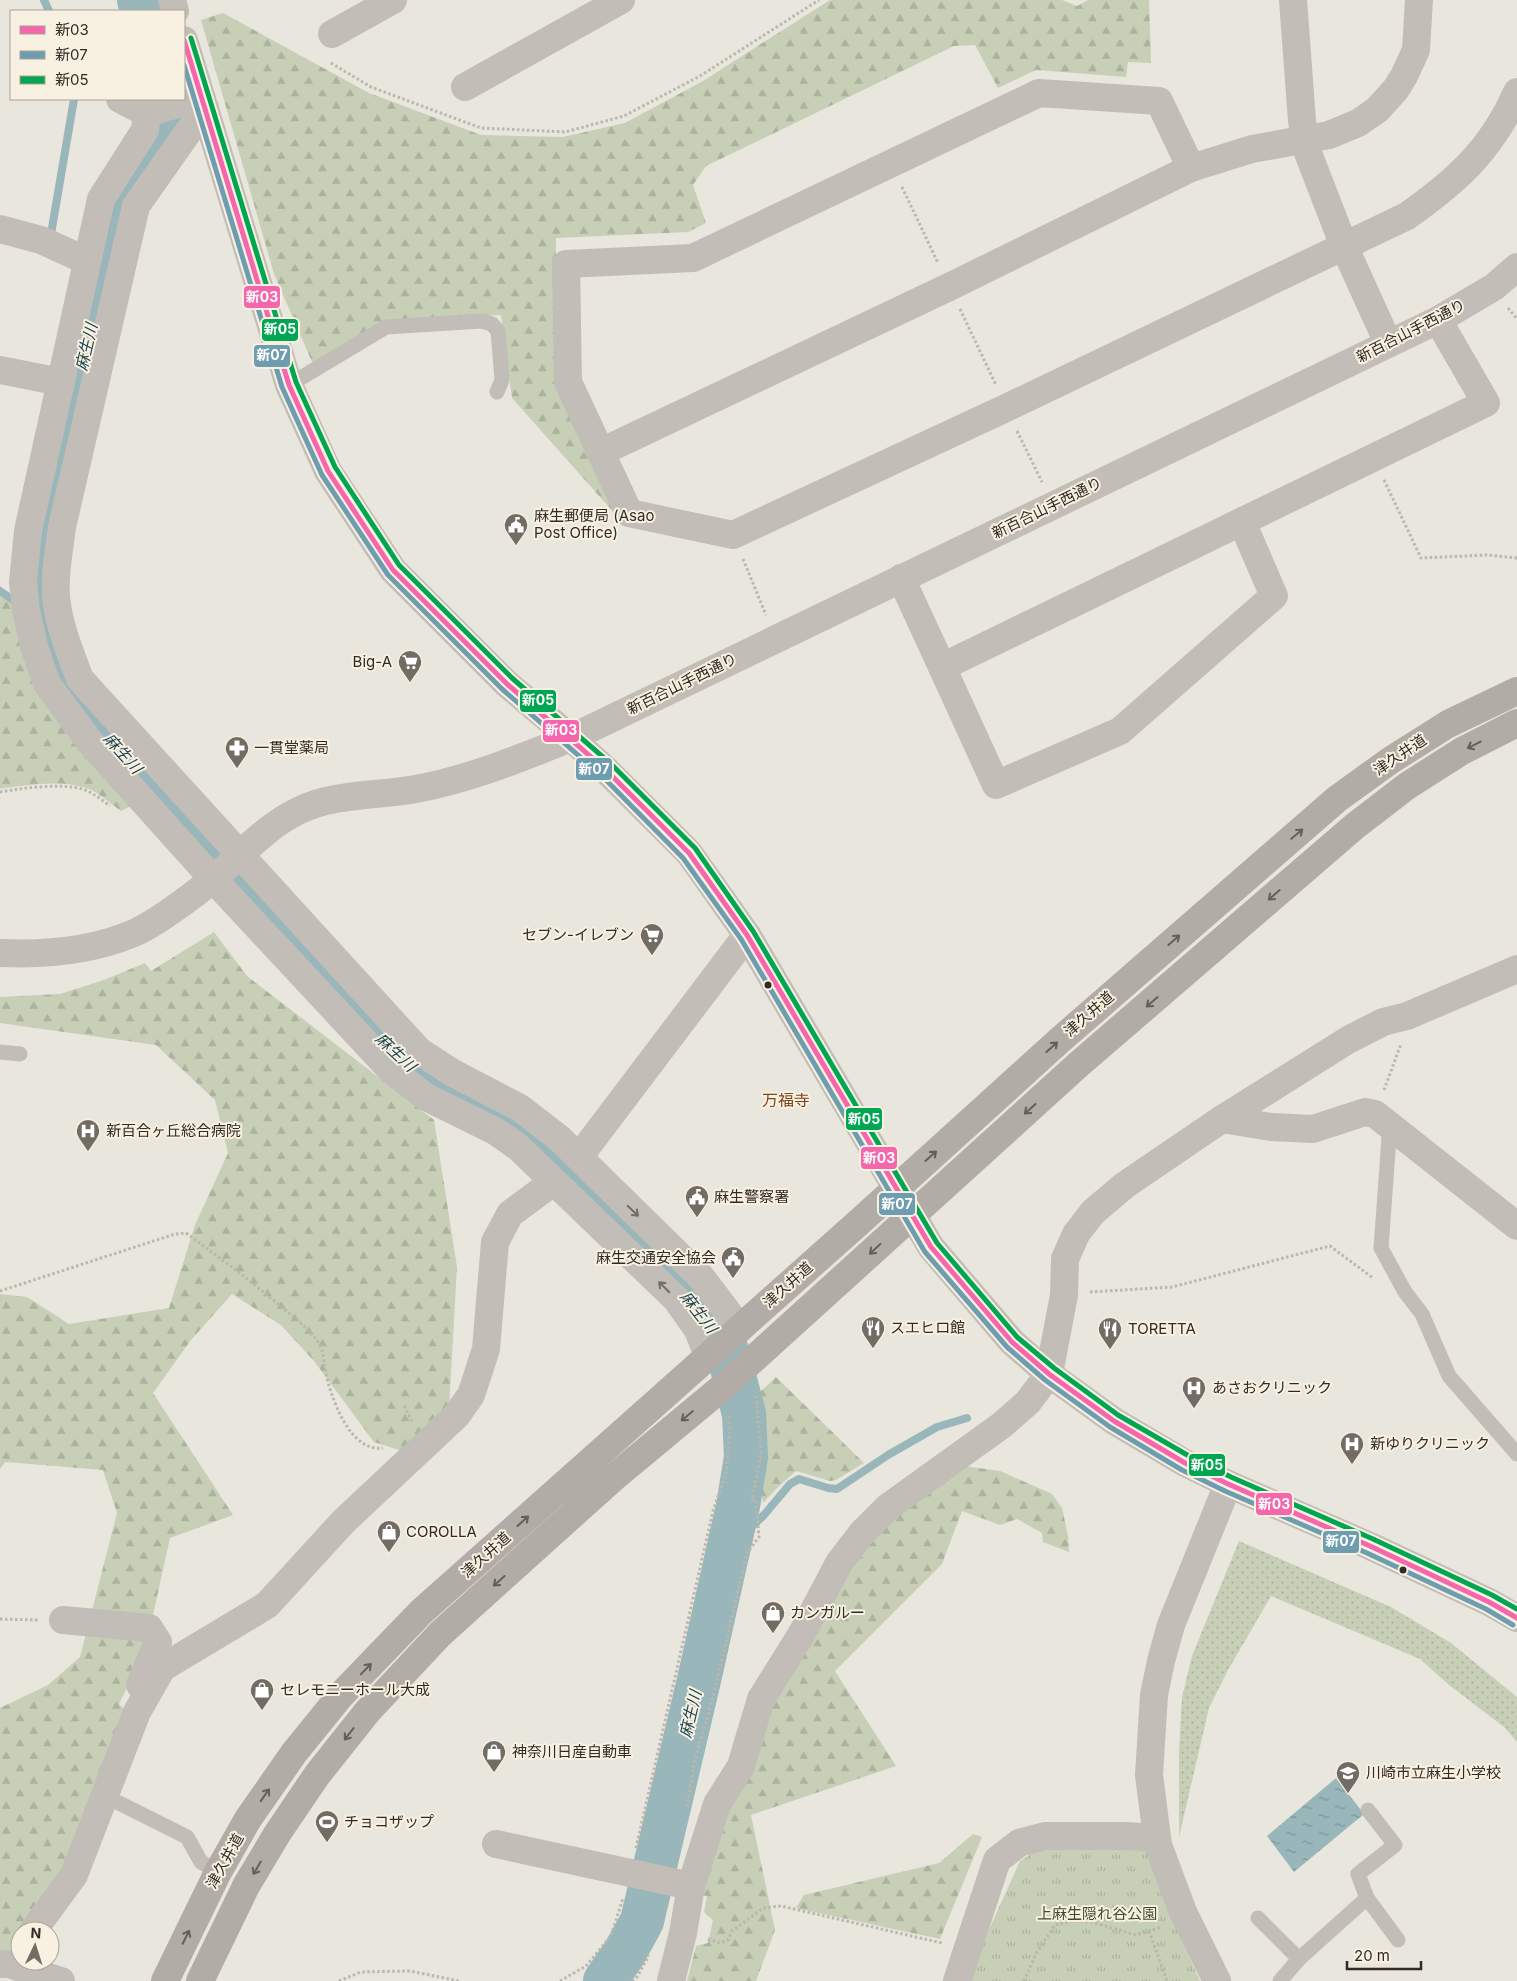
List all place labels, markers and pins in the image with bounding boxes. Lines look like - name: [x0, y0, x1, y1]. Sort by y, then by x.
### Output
- place label: 麻生郵便局 (Asao Post Office): [534, 506, 654, 542]
- public building icon: 麻生郵便局 (Asao Post Office): [503, 512, 529, 546]
- supermarket icon: Big-A: [397, 649, 423, 683]
- place label: Big-A: [353, 652, 392, 671]
- pharmacy icon: 一貫堂薬局: [224, 735, 250, 769]
- place label: 一貫堂薬局: [254, 738, 329, 757]
- supermarket icon: セブン-イレブン: [639, 922, 665, 956]
- place label: セブン-イレブン: [522, 925, 634, 944]
- unlabelled marker: [763, 980, 773, 990]
- hospital icon: 新百合ヶ丘総合病院: [75, 1118, 101, 1152]
- place label: 新百合ヶ丘総合病院: [106, 1121, 241, 1140]
- public building icon: 麻生警察署: [684, 1184, 710, 1218]
- place label: 麻生警察署: [714, 1187, 789, 1206]
- public building icon: 麻生交通安全協会: [720, 1245, 746, 1279]
- place label: 麻生交通安全協会: [596, 1248, 716, 1267]
- restaurant icon: スエヒロ館: [860, 1315, 886, 1349]
- restaurant icon: TORETTA: [1097, 1316, 1123, 1350]
- place label: スエヒロ館: [890, 1318, 965, 1337]
- place label: TORETTA: [1128, 1319, 1196, 1338]
- hospital icon: あさおクリニック: [1181, 1375, 1207, 1409]
- place label: あさおクリニック: [1212, 1378, 1332, 1397]
- hospital icon: 新ゆりクリニック: [1339, 1431, 1365, 1465]
- place label: 新ゆりクリニック: [1370, 1434, 1490, 1453]
- shop icon: COROLLA: [376, 1519, 402, 1553]
- place label: COROLLA: [406, 1522, 477, 1541]
- unlabelled marker: [1398, 1565, 1408, 1575]
- shop icon: カンガルー: [760, 1600, 786, 1634]
- place label: カンガルー: [790, 1603, 865, 1622]
- shop icon: セレモニーホール大成: [249, 1677, 275, 1711]
- place label: セレモニーホール大成: [280, 1680, 430, 1699]
- shop icon: 神奈川日産自動車: [481, 1739, 507, 1773]
- place label: 神奈川日産自動車: [512, 1742, 632, 1761]
- school or university icon: 川崎市立麻生小学校: [1335, 1760, 1361, 1794]
- place label: 川崎市立麻生小学校: [1366, 1763, 1501, 1782]
- sports icon: チョコザップ: [314, 1809, 340, 1843]
- place label: チョコザップ: [344, 1812, 434, 1831]

